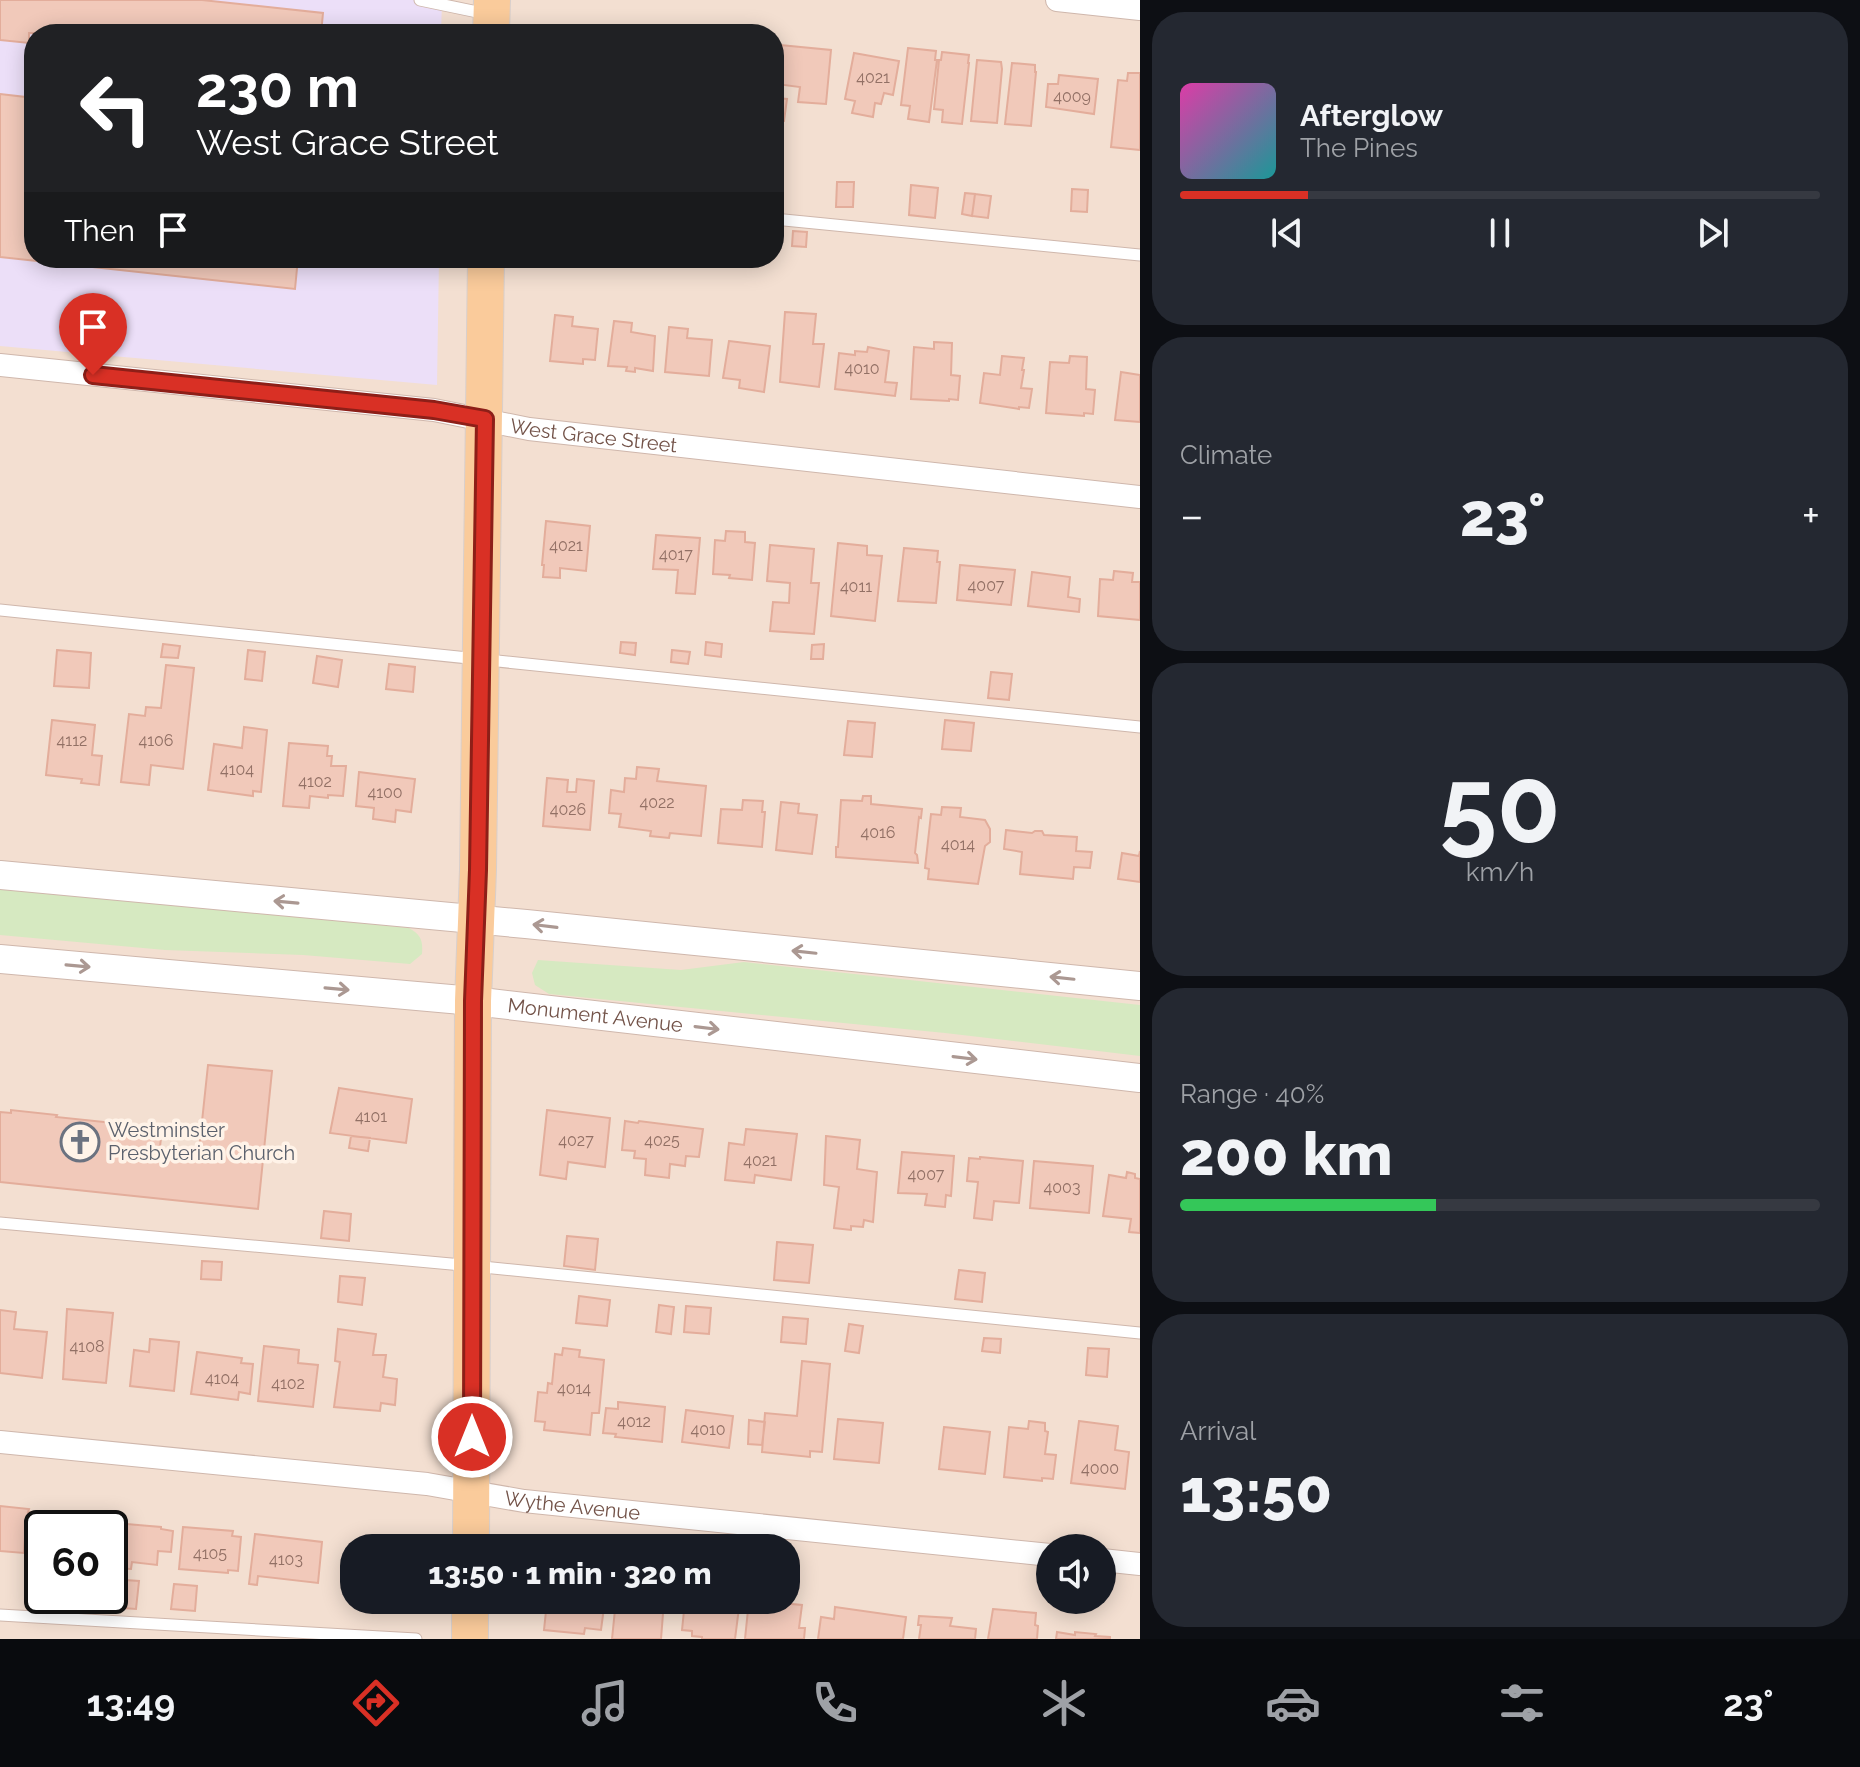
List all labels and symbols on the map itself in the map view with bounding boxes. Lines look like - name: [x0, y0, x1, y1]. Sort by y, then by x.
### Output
- house number: 4021: [856, 68, 890, 87]
- house number: 4009: [1053, 87, 1091, 106]
- pin: [59, 293, 127, 375]
- house number: 4010: [844, 359, 880, 378]
- street label: West Grace Street: [508, 413, 679, 457]
- house number: 4021: [549, 536, 583, 555]
- house number: 4017: [659, 545, 693, 564]
- house number: 4007: [968, 576, 1005, 595]
- house number: 4011: [840, 577, 872, 596]
- house number: 4112: [57, 731, 87, 750]
- house number: 4106: [138, 731, 174, 750]
- house number: 4104: [220, 760, 254, 779]
- house number: 4102: [298, 772, 332, 791]
- house number: 4100: [367, 783, 403, 802]
- house number: 4022: [639, 793, 675, 812]
- house number: 4026: [550, 800, 586, 819]
- house number: 4016: [860, 823, 896, 842]
- house number: 4014: [941, 835, 975, 854]
- one-way arrow: [273, 894, 300, 909]
- one-way arrow: [532, 919, 559, 934]
- one-way arrow: [791, 945, 818, 960]
- one-way arrow: [64, 958, 91, 973]
- one-way arrow: [1049, 970, 1076, 985]
- one-way arrow: [323, 982, 350, 997]
- street label: Monument Avenue: [507, 993, 684, 1037]
- one-way arrow: [693, 1021, 719, 1036]
- one-way arrow: [952, 1051, 977, 1066]
- house number: 4101: [355, 1107, 387, 1126]
- place label: Westminster Presbyterian Church: [108, 1118, 295, 1165]
- church icon: Westminster Presbyterian Church: [59, 1121, 101, 1163]
- house number: 4027: [558, 1131, 594, 1150]
- house number: 4025: [644, 1131, 680, 1150]
- house number: 4021: [743, 1151, 777, 1170]
- house number: 4007: [908, 1165, 945, 1184]
- house number: 4003: [1044, 1178, 1080, 1197]
- house number: 4108: [70, 1337, 104, 1356]
- house number: 4104: [205, 1369, 239, 1388]
- house number: 4102: [271, 1374, 305, 1393]
- house number: 4014: [557, 1379, 591, 1398]
- position arrow: [430, 1395, 514, 1479]
- house number: 4012: [617, 1412, 651, 1431]
- house number: 4010: [690, 1420, 726, 1439]
- house number: 4000: [1081, 1459, 1119, 1478]
- street label: Wythe Avenue: [502, 1486, 642, 1525]
- speed limit sign: 60: [24, 1510, 128, 1614]
- house number: 4105: [193, 1544, 227, 1563]
- house number: 4103: [269, 1550, 303, 1569]

